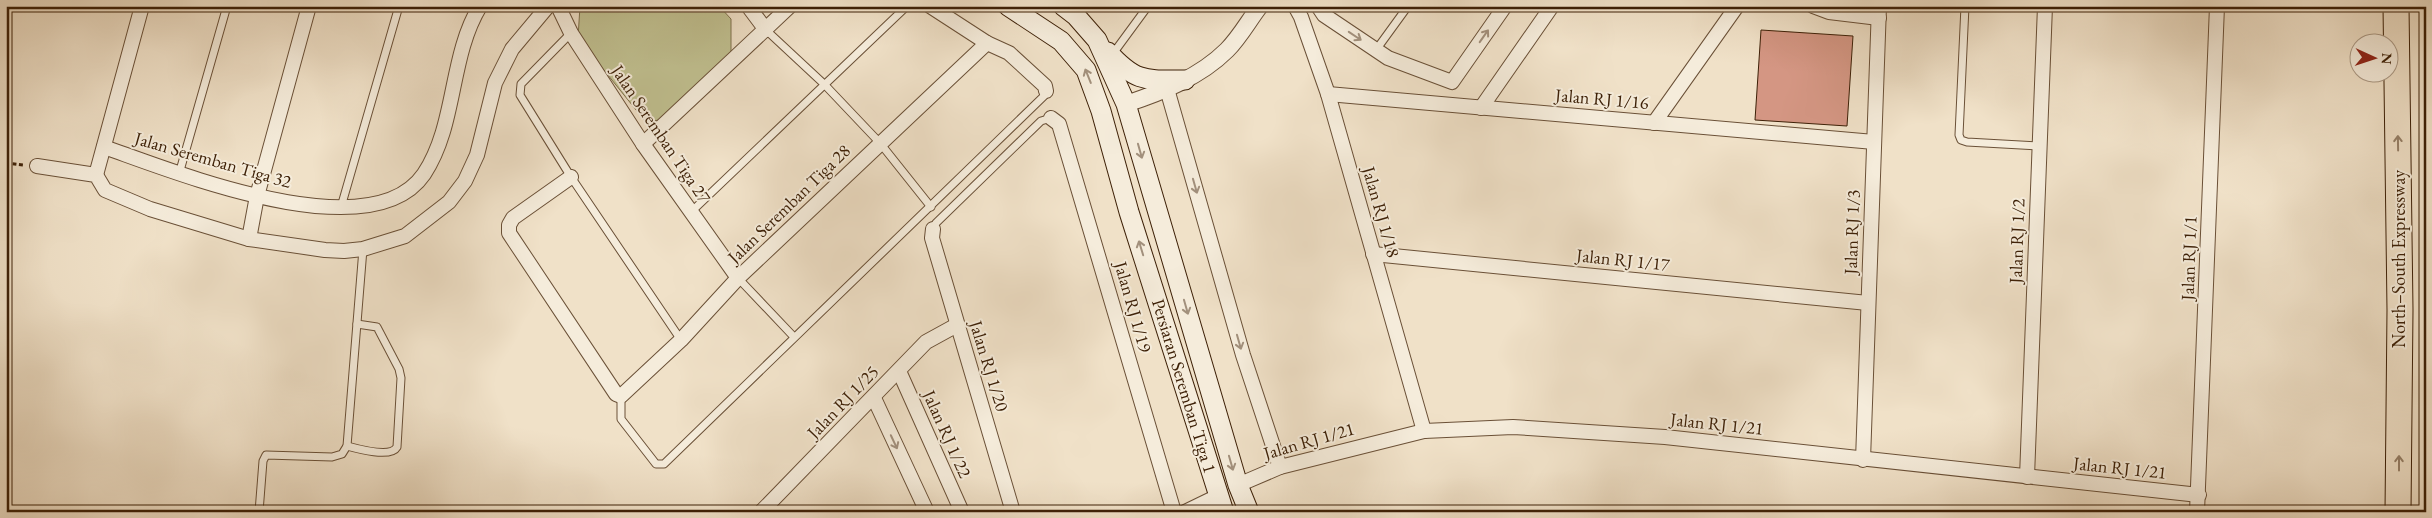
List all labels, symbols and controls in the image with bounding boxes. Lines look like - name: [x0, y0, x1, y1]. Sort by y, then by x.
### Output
- one-way arrow: [1479, 30, 1489, 44]
- one-way arrow: [1348, 32, 1362, 42]
- north arrow: [2350, 32, 2400, 82]
- text: N: [2378, 53, 2396, 65]
- street label: Jalan Seremban Tiga 27: [605, 59, 716, 208]
- one-way arrow: [1083, 69, 1092, 84]
- street label: Jalan RJ 1/16: [1552, 83, 1650, 114]
- street label: Jalan Seremban Tiga 32: [130, 126, 294, 193]
- one-way arrow: [2393, 135, 2403, 152]
- street label: Jalan Seremban Tiga 28: [721, 139, 855, 270]
- one-way arrow: [1136, 142, 1146, 158]
- street label: Jalan RJ 1/18: [1357, 162, 1405, 260]
- street label: North–South Expressway: [2387, 170, 2410, 348]
- one-way arrow: [1190, 178, 1200, 194]
- street label: Jalan RJ 1/3: [1838, 189, 1864, 277]
- street label: Jalan RJ 1/2: [2003, 198, 2029, 286]
- street label: Jalan RJ 1/1: [2175, 215, 2201, 303]
- one-way arrow: [1136, 241, 1145, 257]
- street label: Jalan RJ 1/17: [1573, 243, 1671, 276]
- street label: Jalan RJ 1/19: [1109, 257, 1158, 355]
- street label: Persiaran Seremban Tiga 1: [1147, 296, 1222, 476]
- one-way arrow: [1181, 298, 1191, 314]
- street label: Jalan RJ 1/20: [964, 316, 1014, 414]
- one-way arrow: [1235, 334, 1245, 350]
- street label: Jalan RJ 1/25: [800, 360, 883, 445]
- street label: Jalan RJ 1/22: [917, 385, 977, 482]
- street label: Jalan RJ 1/21: [1667, 407, 1765, 440]
- street label: Jalan RJ 1/21: [1259, 417, 1357, 465]
- one-way arrow: [890, 434, 900, 449]
- street label: Jalan RJ 1/21: [2070, 451, 2168, 484]
- one-way arrow: [1227, 454, 1237, 470]
- one-way arrow: [2394, 455, 2404, 472]

